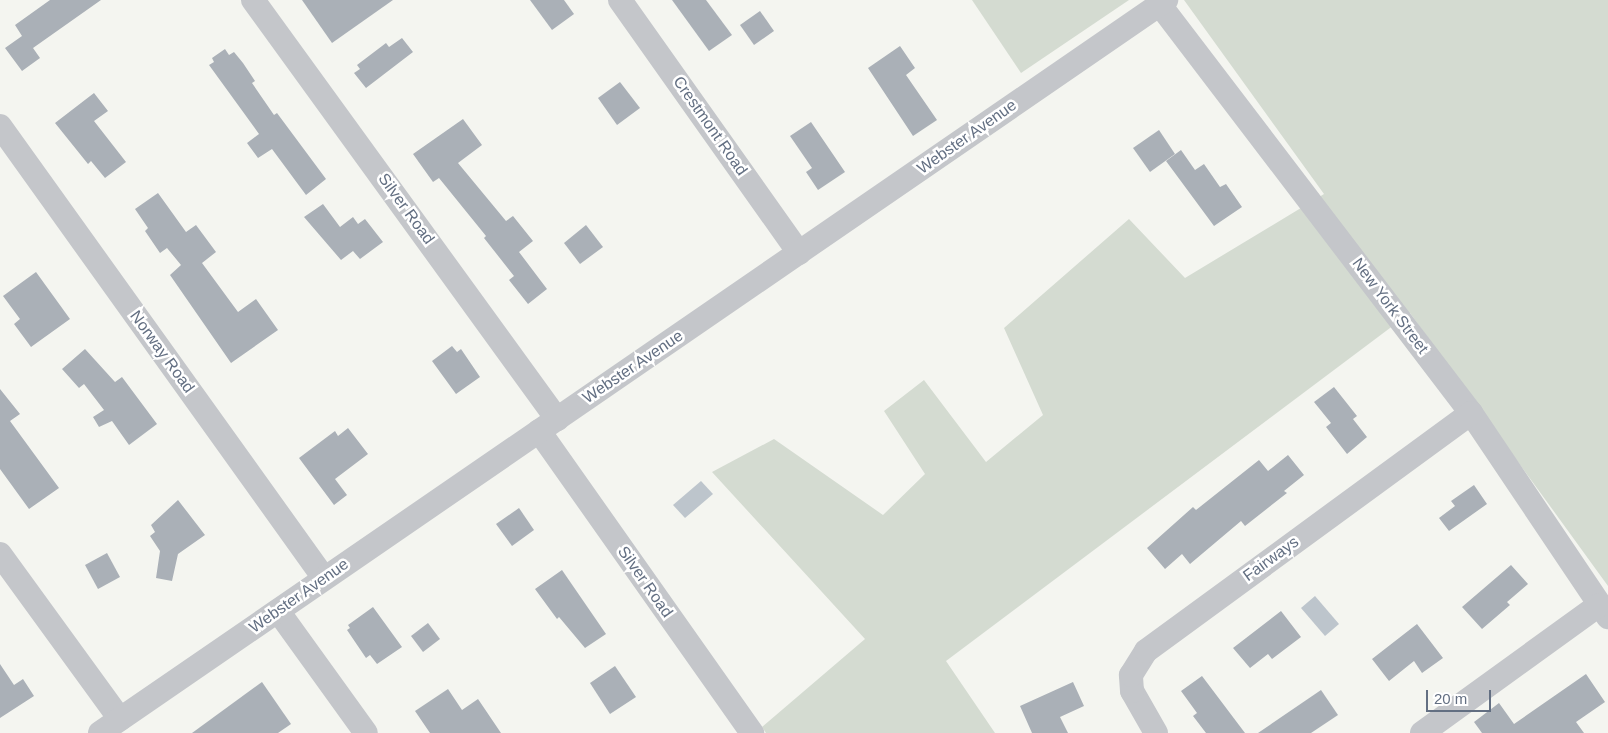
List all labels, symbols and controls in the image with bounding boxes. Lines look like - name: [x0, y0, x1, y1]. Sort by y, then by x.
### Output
- street label: Crestmont Road: [669, 73, 751, 179]
- street label: Webster Avenue: [913, 95, 1021, 179]
- street label: Silver Road: [374, 170, 438, 248]
- street label: New York Street: [1348, 254, 1432, 358]
- street label: Norway Road: [126, 307, 198, 397]
- street label: Webster Avenue: [579, 326, 687, 408]
- street label: Fairways: [1239, 532, 1303, 586]
- street label: Silver Road: [613, 543, 677, 621]
- street label: Webster Avenue: [245, 554, 353, 638]
- scale bar: [1428, 680, 1493, 712]
- text: 20 m: [1434, 690, 1467, 707]

